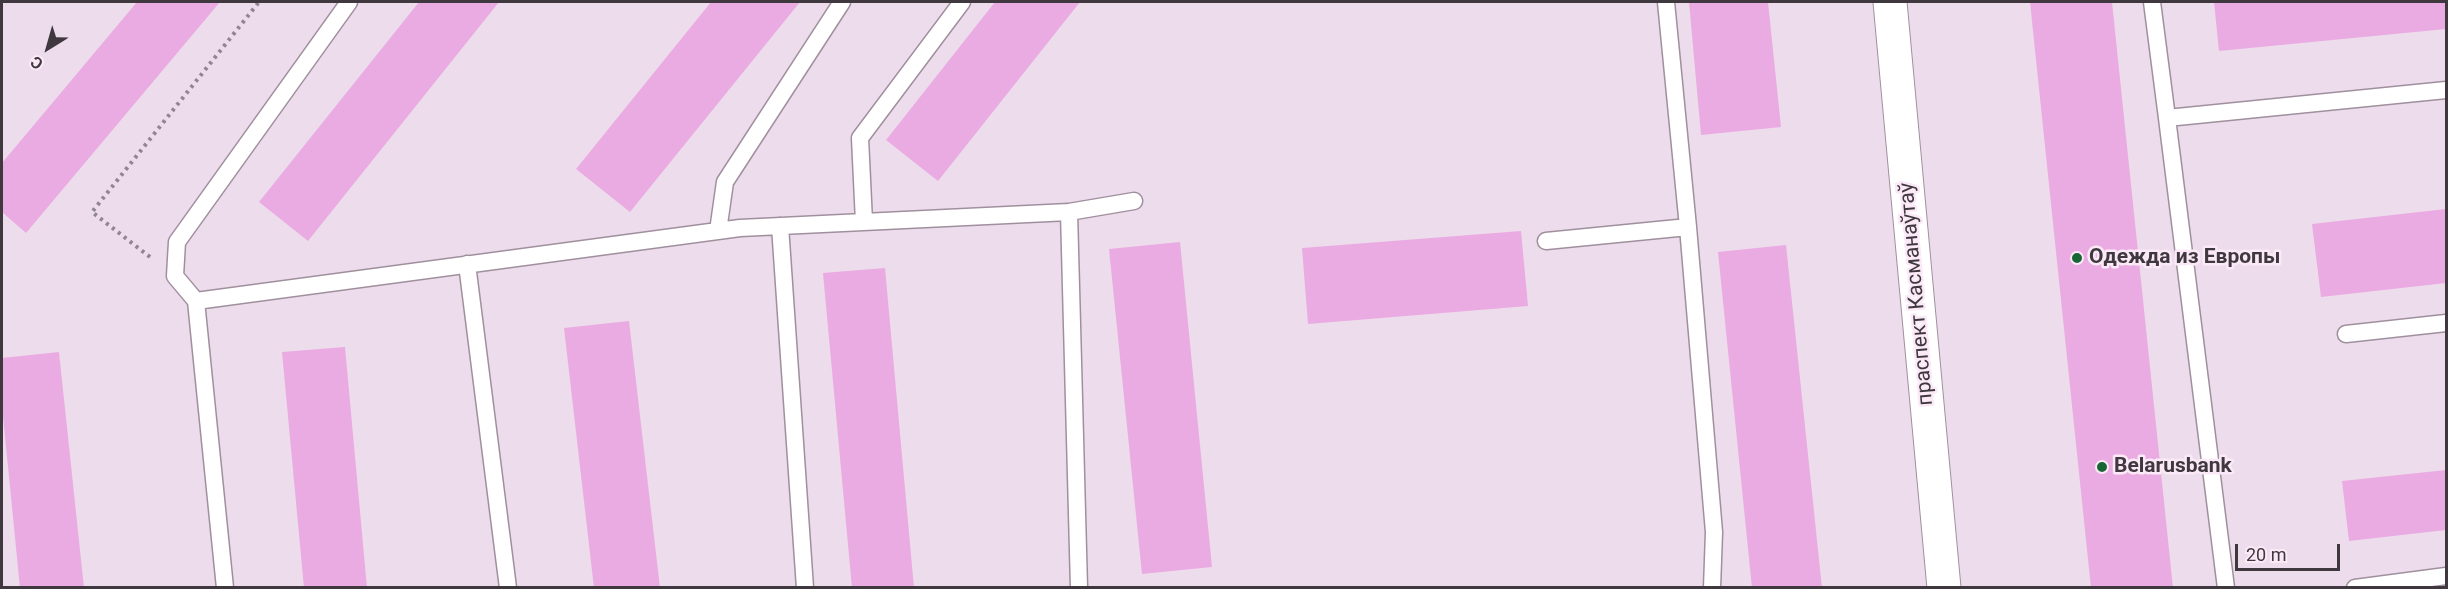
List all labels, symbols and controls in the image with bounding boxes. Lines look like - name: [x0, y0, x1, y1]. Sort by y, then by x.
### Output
- north arrow: [18, 18, 78, 78]
- text: С: [27, 52, 47, 74]
- street label: праспект Касманаўтаў: [1895, 182, 1939, 406]
- place label: Одежда из Европы: [2089, 245, 2280, 271]
- marker: Одежда из Европы: [2070, 251, 2084, 265]
- place label: Belarusbank: [2114, 454, 2232, 480]
- marker: Belarusbank: [2095, 460, 2109, 474]
- scale bar: [2238, 532, 2343, 570]
- text: 20 m: [2246, 544, 2286, 565]

